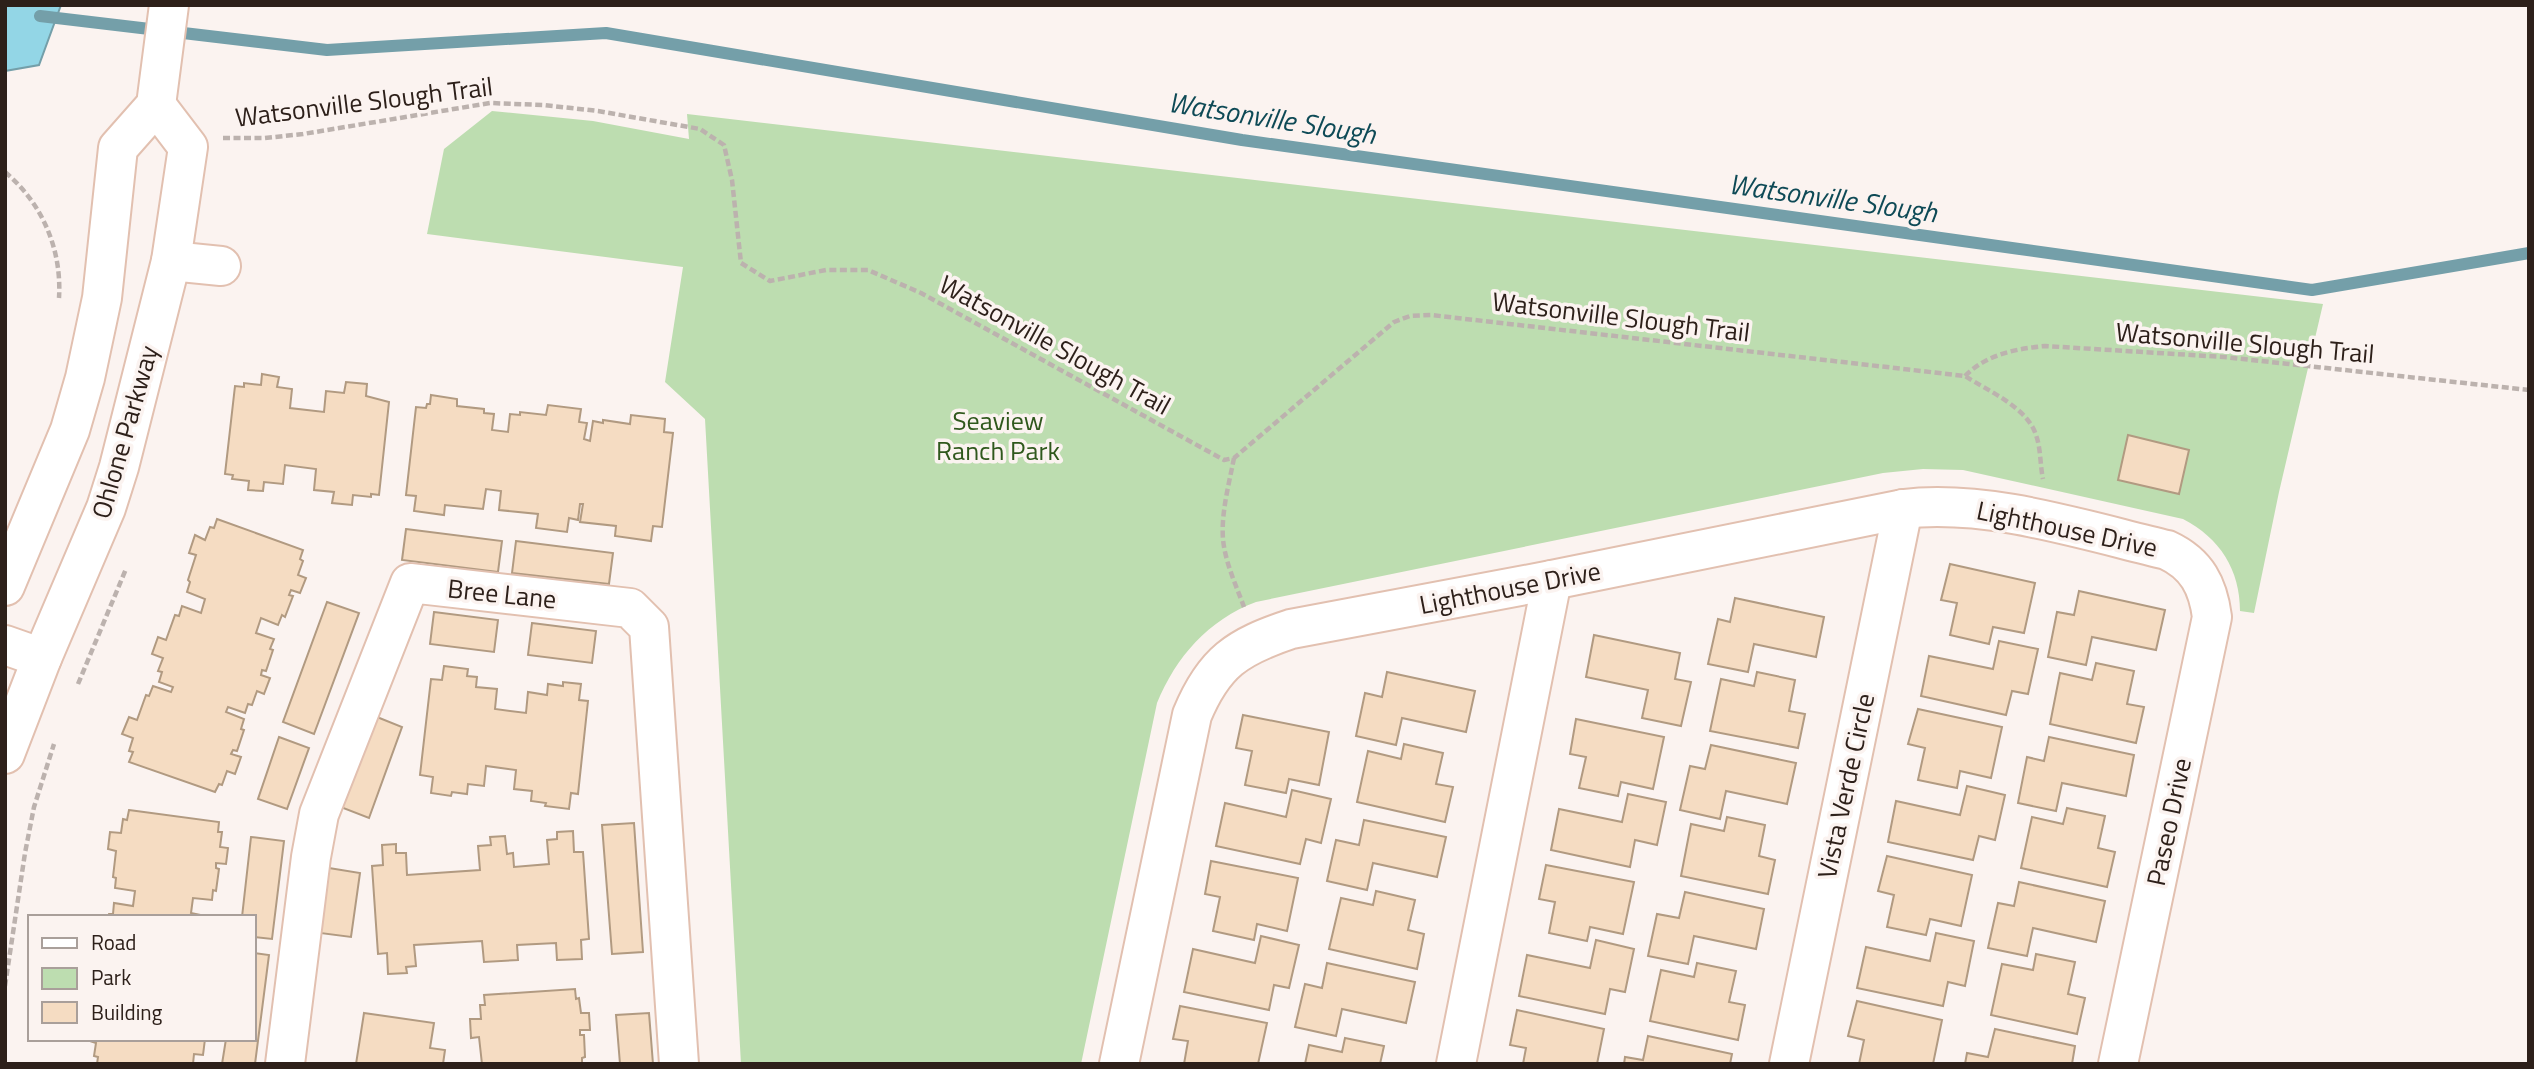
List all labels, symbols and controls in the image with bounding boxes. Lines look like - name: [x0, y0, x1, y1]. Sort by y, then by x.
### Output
- street label: Watsonville Slough Trail: [233, 66, 495, 137]
- water label: Watsonville Slough: [1165, 80, 1380, 155]
- water label: Watsonville Slough: [1726, 162, 1941, 234]
- street label: Watsonville Slough Trail: [932, 265, 1178, 424]
- street label: Watsonville Slough Trail: [1490, 281, 1752, 352]
- street label: Watsonville Slough Trail: [2114, 312, 2376, 373]
- street label: Ohlone Parkway: [81, 341, 168, 523]
- park label: Seaview Ranch Park: [936, 401, 1060, 470]
- street label: Lighthouse Drive: [1973, 490, 2161, 567]
- street label: Lighthouse Drive: [1416, 551, 1604, 624]
- street label: Bree Lane: [446, 568, 558, 619]
- street label: Vista Verde Circle: [1807, 690, 1884, 882]
- street label: Paseo Drive: [2136, 754, 2201, 889]
- legend: [28, 915, 256, 1041]
- text: Road: [91, 926, 136, 958]
- text: Park: [91, 961, 131, 993]
- text: Building: [91, 996, 163, 1028]

